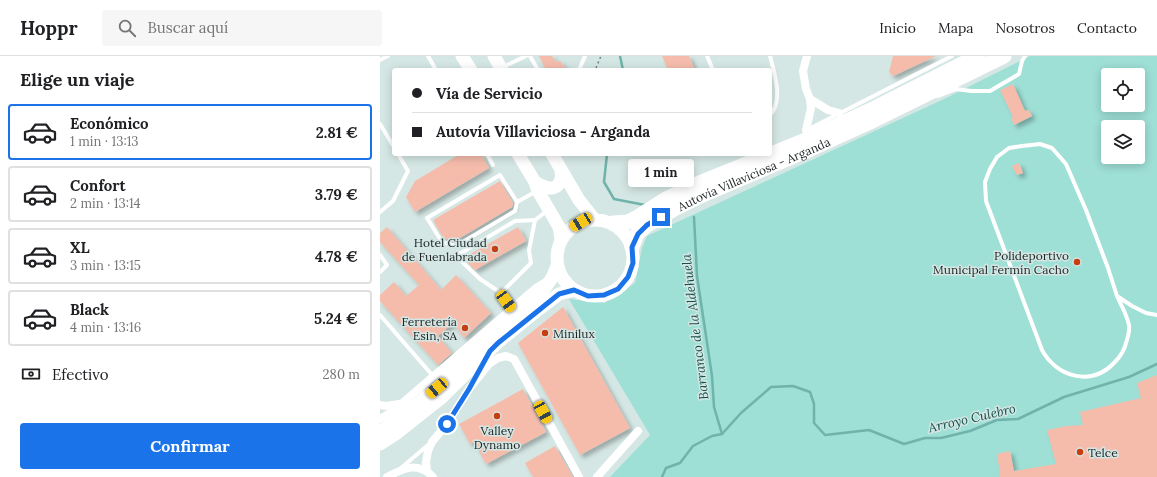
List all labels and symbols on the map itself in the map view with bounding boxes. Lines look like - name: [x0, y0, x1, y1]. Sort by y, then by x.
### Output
- street label: Autovía Villaviciosa - Arganda: [674, 134, 832, 214]
- callout: 1 min: [628, 159, 694, 187]
- route end: [652, 208, 670, 226]
- car: [568, 211, 594, 233]
- place label: Hotel Ciudad de Fuenlabrada: [402, 235, 487, 264]
- marker: Hotel Ciudad de Fuenlabrada: [490, 244, 500, 254]
- place label: Polideportivo Municipal Fermín Cacho: [933, 248, 1069, 277]
- water label: Barranco de la Aldehuela: [678, 252, 712, 401]
- marker: Polideportivo Municipal Fermín Cacho: [1072, 257, 1082, 267]
- car: [494, 288, 518, 314]
- place label: Ferretería Esin, SA: [401, 314, 457, 343]
- marker: Ferretería Esin, SA: [460, 323, 470, 333]
- place label: Minilux: [553, 326, 595, 341]
- marker: Minilux: [540, 328, 550, 338]
- car: [424, 376, 450, 400]
- car: [532, 399, 554, 425]
- water label: Arroyo Culebro: [926, 400, 1018, 437]
- marker: Valley Dynamo: [492, 411, 502, 421]
- route start: [438, 415, 456, 433]
- place label: Valley Dynamo: [474, 423, 520, 452]
- place label: Telce: [1088, 445, 1118, 460]
- marker: Telce: [1075, 447, 1085, 457]

